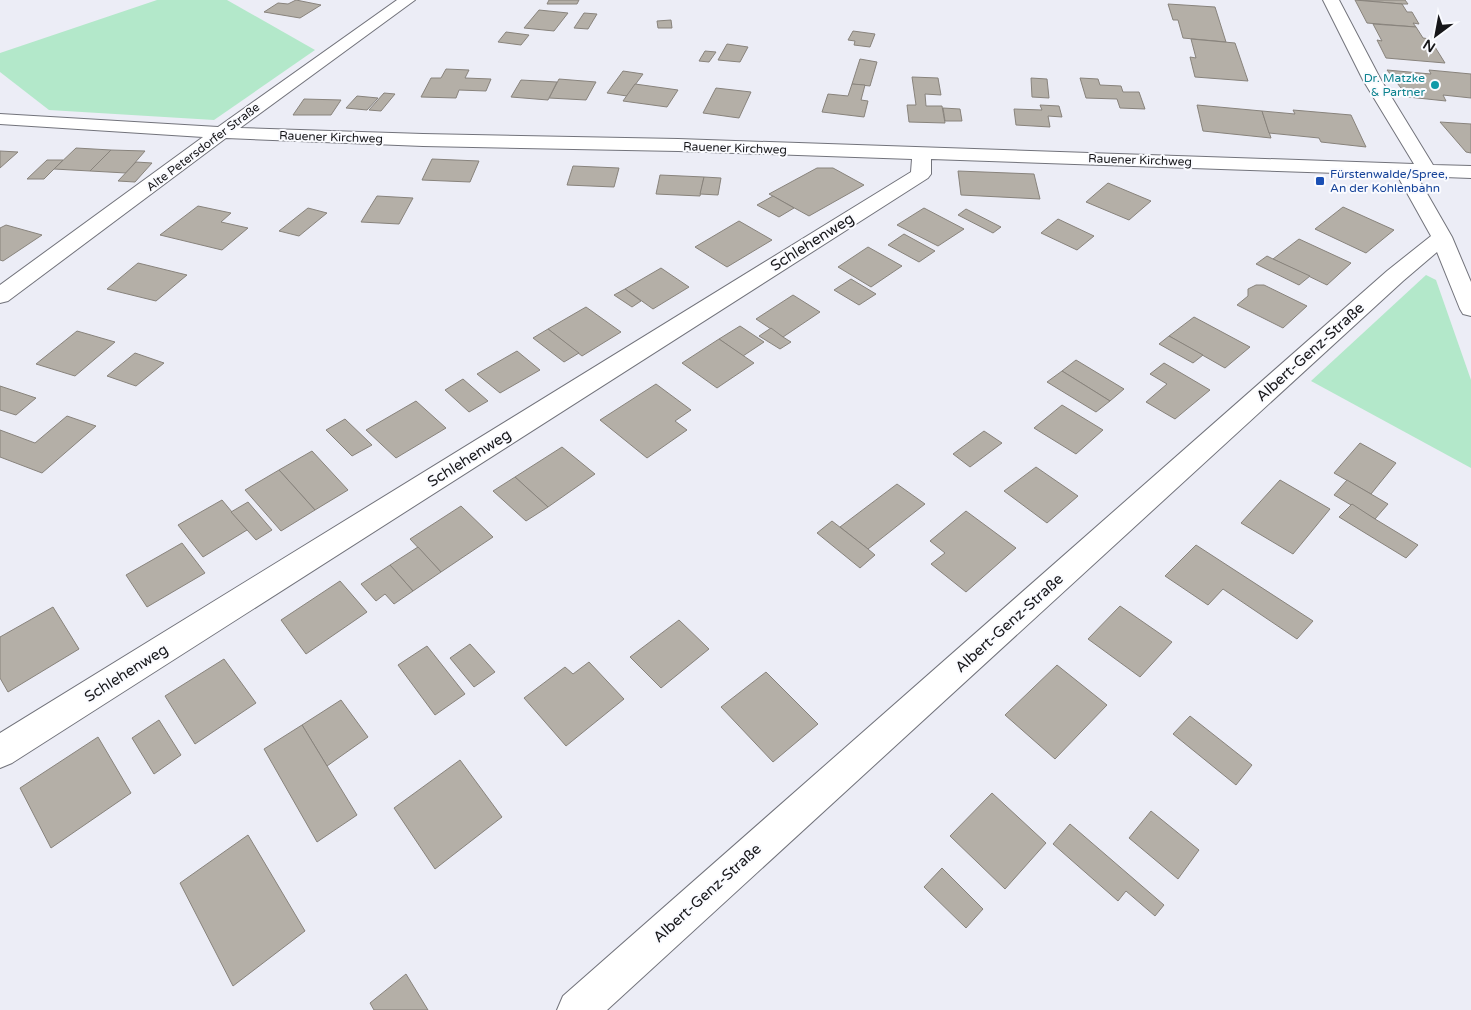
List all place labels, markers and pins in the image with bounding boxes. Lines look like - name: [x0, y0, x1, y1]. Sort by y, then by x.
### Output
- place label: Dr. Matzke & Partner: [1364, 71, 1425, 99]
- marker: Dr. Matzke & Partner: [1429, 79, 1441, 91]
- place label: Fürstenwalde/Spree, An der Kohlenbahn: [1330, 167, 1448, 195]
- marker: Fürstenwalde/Spree, An der Kohlenbahn: [1314, 175, 1326, 187]

